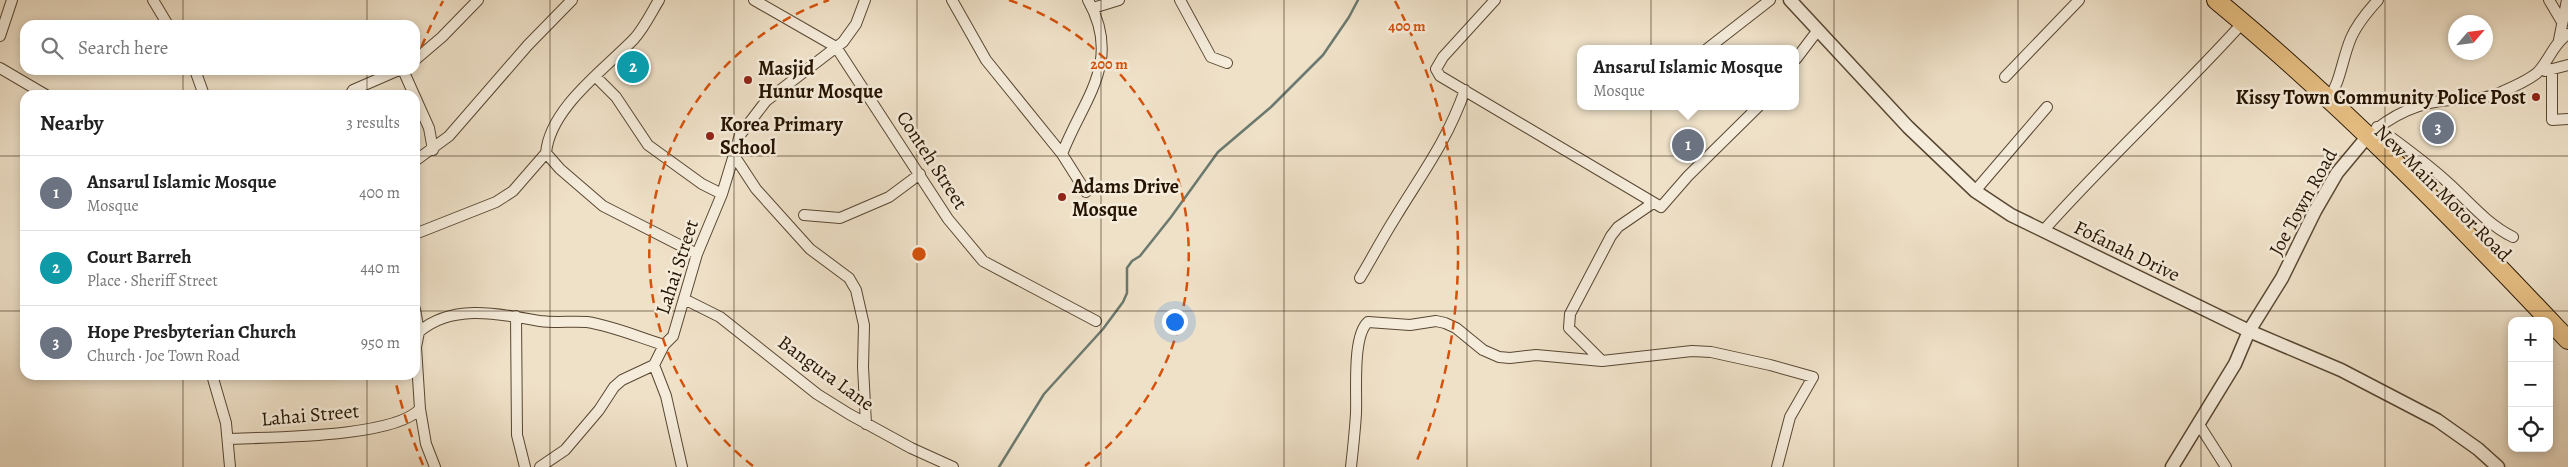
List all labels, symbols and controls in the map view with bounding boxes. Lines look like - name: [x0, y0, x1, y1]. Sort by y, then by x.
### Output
- north arrow: [2448, 15, 2493, 60]
- text: 400 m: [1388, 16, 1426, 36]
- search box: [20, 20, 420, 75]
- icon: search: [38, 34, 66, 62]
- text: Search here: [78, 35, 168, 61]
- popup: [1577, 45, 1799, 110]
- pin: 2: [617, 48, 649, 86]
- text: 200 m: [1090, 54, 1128, 74]
- text: Ansarul Islamic Mosque: [1593, 54, 1783, 80]
- place label: Masjid Hunur Mosque: [758, 55, 883, 105]
- marker: Masjid Hunur Mosque: [742, 74, 754, 86]
- text: Mosque: [1593, 80, 1645, 102]
- place label: Kissy Town Community Police Post: [2236, 84, 2526, 111]
- marker: Kissy Town Community Police Post: [2530, 91, 2542, 103]
- street label: Conteh Street: [890, 106, 974, 215]
- text: Nearby: [40, 109, 103, 137]
- pin: 3: [2422, 109, 2454, 147]
- place label: Korea Primary School: [720, 111, 844, 161]
- text: 3 results: [346, 112, 400, 134]
- street label: New Main Motor Road: [2368, 118, 2518, 268]
- pin: 1: [1672, 126, 1704, 164]
- marker: Korea Primary School: [704, 130, 716, 142]
- street label: Joe Town Road: [2262, 143, 2344, 260]
- text: Ansarul Islamic Mosque: [87, 169, 276, 195]
- place label: Adams Drive Mosque: [1071, 173, 1179, 223]
- text: 1: [53, 182, 59, 204]
- text: 400 m: [359, 182, 400, 204]
- marker: Adams Drive Mosque: [1056, 191, 1068, 203]
- text: Mosque: [87, 195, 139, 217]
- street label: Fofanah Drive: [2069, 214, 2185, 288]
- street label: Lahai Street: [649, 216, 705, 318]
- text: Court Barreh: [87, 244, 192, 270]
- centre of rings: [910, 245, 928, 263]
- text: 2: [52, 257, 60, 279]
- text: 440 m: [360, 257, 400, 279]
- text: Place · Sheriff Street: [87, 270, 218, 292]
- your location: [1162, 309, 1188, 335]
- map controls: [2508, 317, 2553, 452]
- button: +: [2508, 317, 2553, 362]
- text: Hope Presbyterian Church: [87, 319, 296, 345]
- street label: Bangura Lane: [772, 329, 880, 417]
- text: 3: [53, 332, 59, 354]
- text: 950 m: [361, 332, 400, 354]
- text: Church · Joe Town Road: [87, 345, 240, 367]
- button: −: [2508, 362, 2553, 407]
- street label: Lahai Street: [260, 397, 361, 433]
- button: locate: [2508, 407, 2553, 452]

